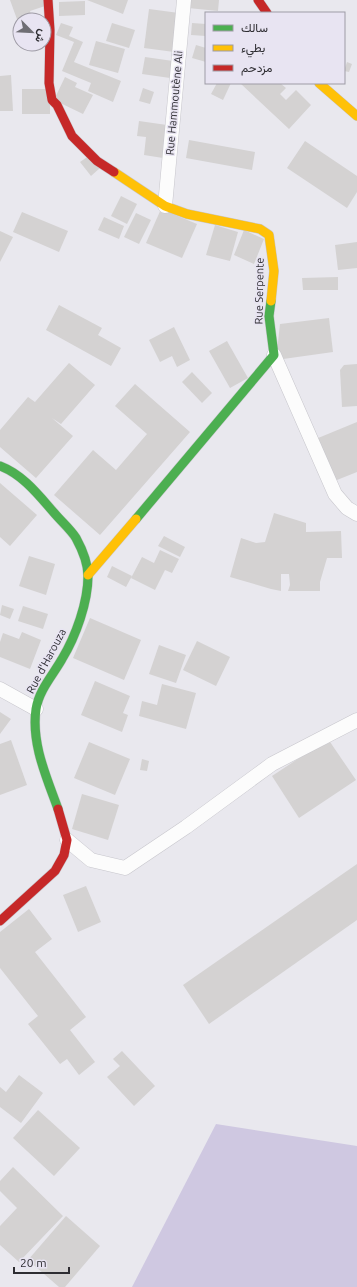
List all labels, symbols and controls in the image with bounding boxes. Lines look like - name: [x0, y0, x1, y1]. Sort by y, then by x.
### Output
- north arrow: [12, 12, 52, 52]
- legend: [205, 12, 345, 84]
- text: سالك: [241, 21, 268, 34]
- text: ش: [32, 27, 49, 45]
- text: بطيء: [241, 41, 265, 58]
- street label: Rue Hammoutène Ali: [163, 50, 185, 156]
- text: مزدحم: [241, 61, 272, 76]
- street label: Rue Serpente: [252, 257, 266, 325]
- street label: Rue d'Harouza: [24, 627, 68, 695]
- scale bar: [14, 1249, 69, 1275]
- text: 20 m: [20, 1256, 47, 1269]

